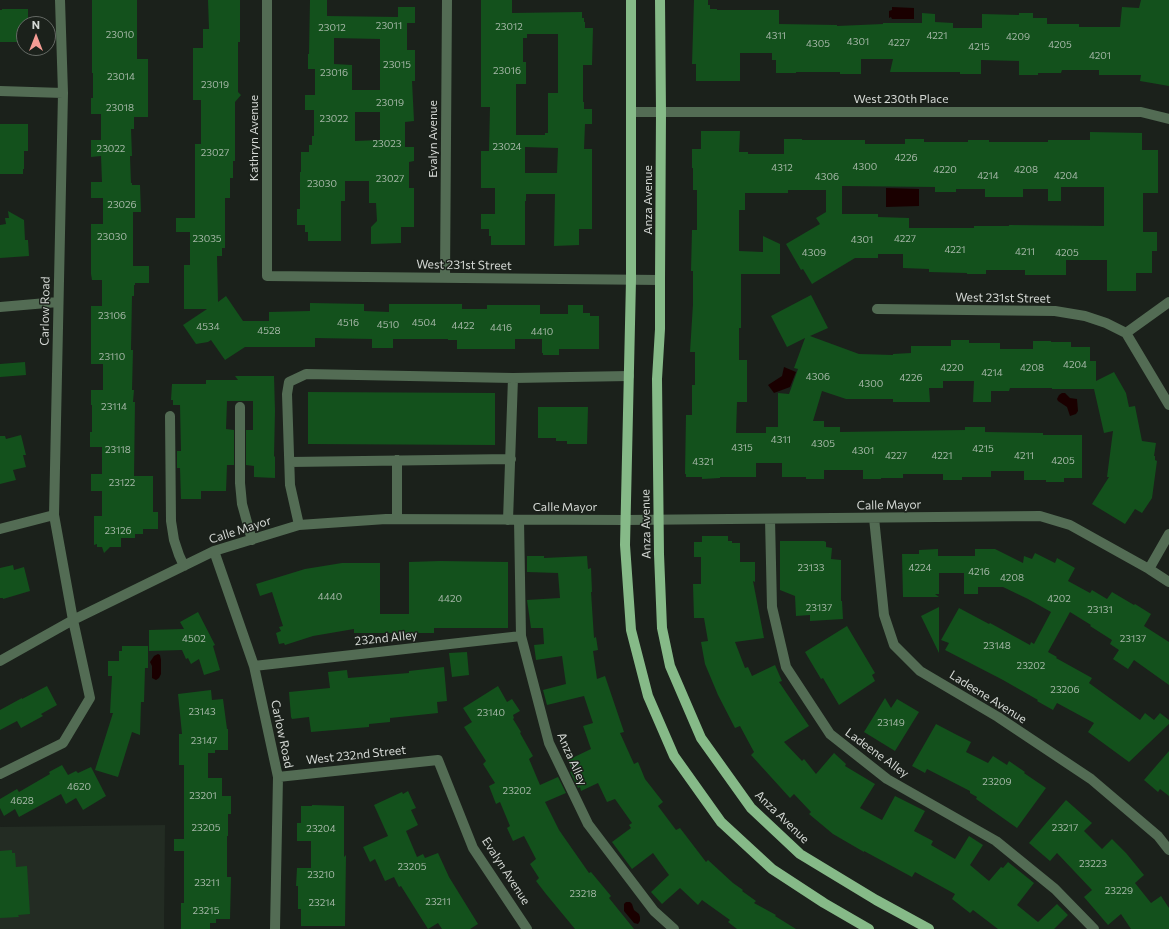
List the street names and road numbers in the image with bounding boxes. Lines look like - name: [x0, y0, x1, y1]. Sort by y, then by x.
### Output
- street label: West 230th Place: [854, 92, 948, 106]
- street label: Kathryn Avenue: [247, 95, 261, 181]
- street label: Evalyn Avenue: [426, 100, 440, 178]
- street label: Anza Avenue: [641, 165, 655, 235]
- street label: West 231st Street: [416, 257, 512, 273]
- street label: Carlow Road: [37, 276, 53, 346]
- street label: West 231st Street: [955, 290, 1051, 306]
- street label: Anza Avenue: [638, 489, 654, 559]
- street label: Calle Mayor: [857, 497, 921, 513]
- street label: Calle Mayor: [533, 500, 597, 514]
- street label: Calle Mayor: [207, 513, 273, 547]
- street label: 232nd Alley: [354, 628, 418, 648]
- street label: Ladeene Avenue: [947, 668, 1029, 726]
- street label: Carlow Road: [268, 699, 296, 769]
- street label: Ladeene Alley: [842, 725, 912, 781]
- street label: Anza Alley: [554, 730, 590, 788]
- street label: West 232nd Street: [305, 743, 407, 767]
- street label: Anza Avenue: [752, 788, 812, 846]
- street label: Evalyn Avenue: [479, 835, 533, 907]

